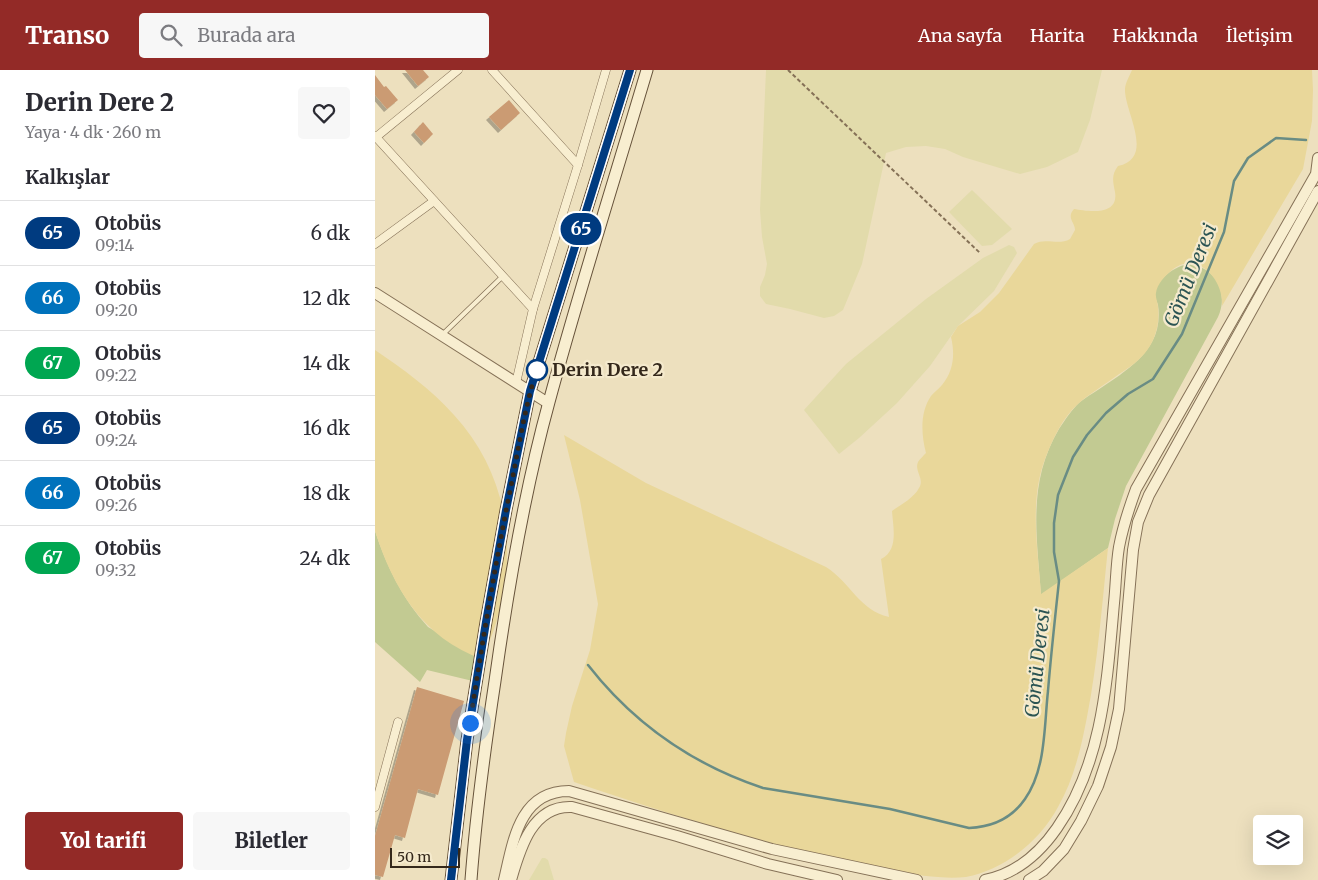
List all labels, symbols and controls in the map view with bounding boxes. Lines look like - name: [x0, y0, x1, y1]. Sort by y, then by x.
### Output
- search box: [139, 13, 489, 58]
- text: Transo: [25, 20, 109, 51]
- icon: search: [157, 21, 185, 49]
- text: Burada ara: [197, 23, 296, 47]
- text: Ana sayfa: [918, 24, 1002, 47]
- text: Harita: [1030, 24, 1085, 47]
- text: Hakkında: [1113, 24, 1198, 47]
- text: İletişim: [1226, 24, 1293, 47]
- text: Derin Dere 2: [25, 87, 174, 118]
- button: heart: [298, 87, 350, 139]
- text: Yaya · 4 dk · 260 m: [25, 122, 161, 142]
- text: Kalkışlar: [25, 165, 110, 189]
- text: Otobüs: [95, 211, 161, 235]
- line badge: 65: [559, 213, 603, 245]
- text: 65: [571, 217, 591, 240]
- water label: Gömü Deresi: [1158, 220, 1222, 330]
- text: 65: [42, 221, 63, 244]
- text: 6 dk: [311, 221, 350, 245]
- text: 09:14: [95, 235, 134, 255]
- text: Otobüs: [95, 276, 161, 300]
- text: 66: [41, 286, 64, 309]
- text: 12 dk: [302, 286, 350, 310]
- text: 09:20: [95, 300, 138, 320]
- text: Otobüs: [95, 341, 161, 365]
- text: 67: [42, 351, 63, 374]
- text: 14 dk: [303, 351, 350, 375]
- place label: Derin Dere 2: [552, 358, 663, 381]
- marker: Derin Dere 2: [526, 359, 548, 381]
- text: 09:22: [95, 365, 137, 385]
- text: Otobüs: [95, 406, 161, 430]
- text: 65: [42, 416, 63, 439]
- text: 16 dk: [303, 416, 350, 440]
- text: 09:24: [95, 430, 137, 450]
- text: Otobüs: [95, 471, 161, 495]
- text: 66: [41, 481, 64, 504]
- text: 18 dk: [303, 481, 350, 505]
- text: 09:26: [95, 495, 137, 515]
- text: Otobüs: [95, 536, 161, 560]
- text: 67: [42, 546, 63, 569]
- text: 24 dk: [300, 546, 350, 570]
- text: 09:32: [95, 560, 136, 580]
- water label: Gömü Deresi: [1019, 607, 1055, 719]
- your location: [458, 711, 483, 736]
- button: Yol tarifi: [25, 812, 183, 870]
- button: Biletler: [193, 812, 350, 870]
- map controls: [1253, 815, 1303, 865]
- button: layers: [1253, 815, 1303, 865]
- scale bar: [390, 845, 460, 868]
- text: 50 m: [397, 848, 431, 866]

